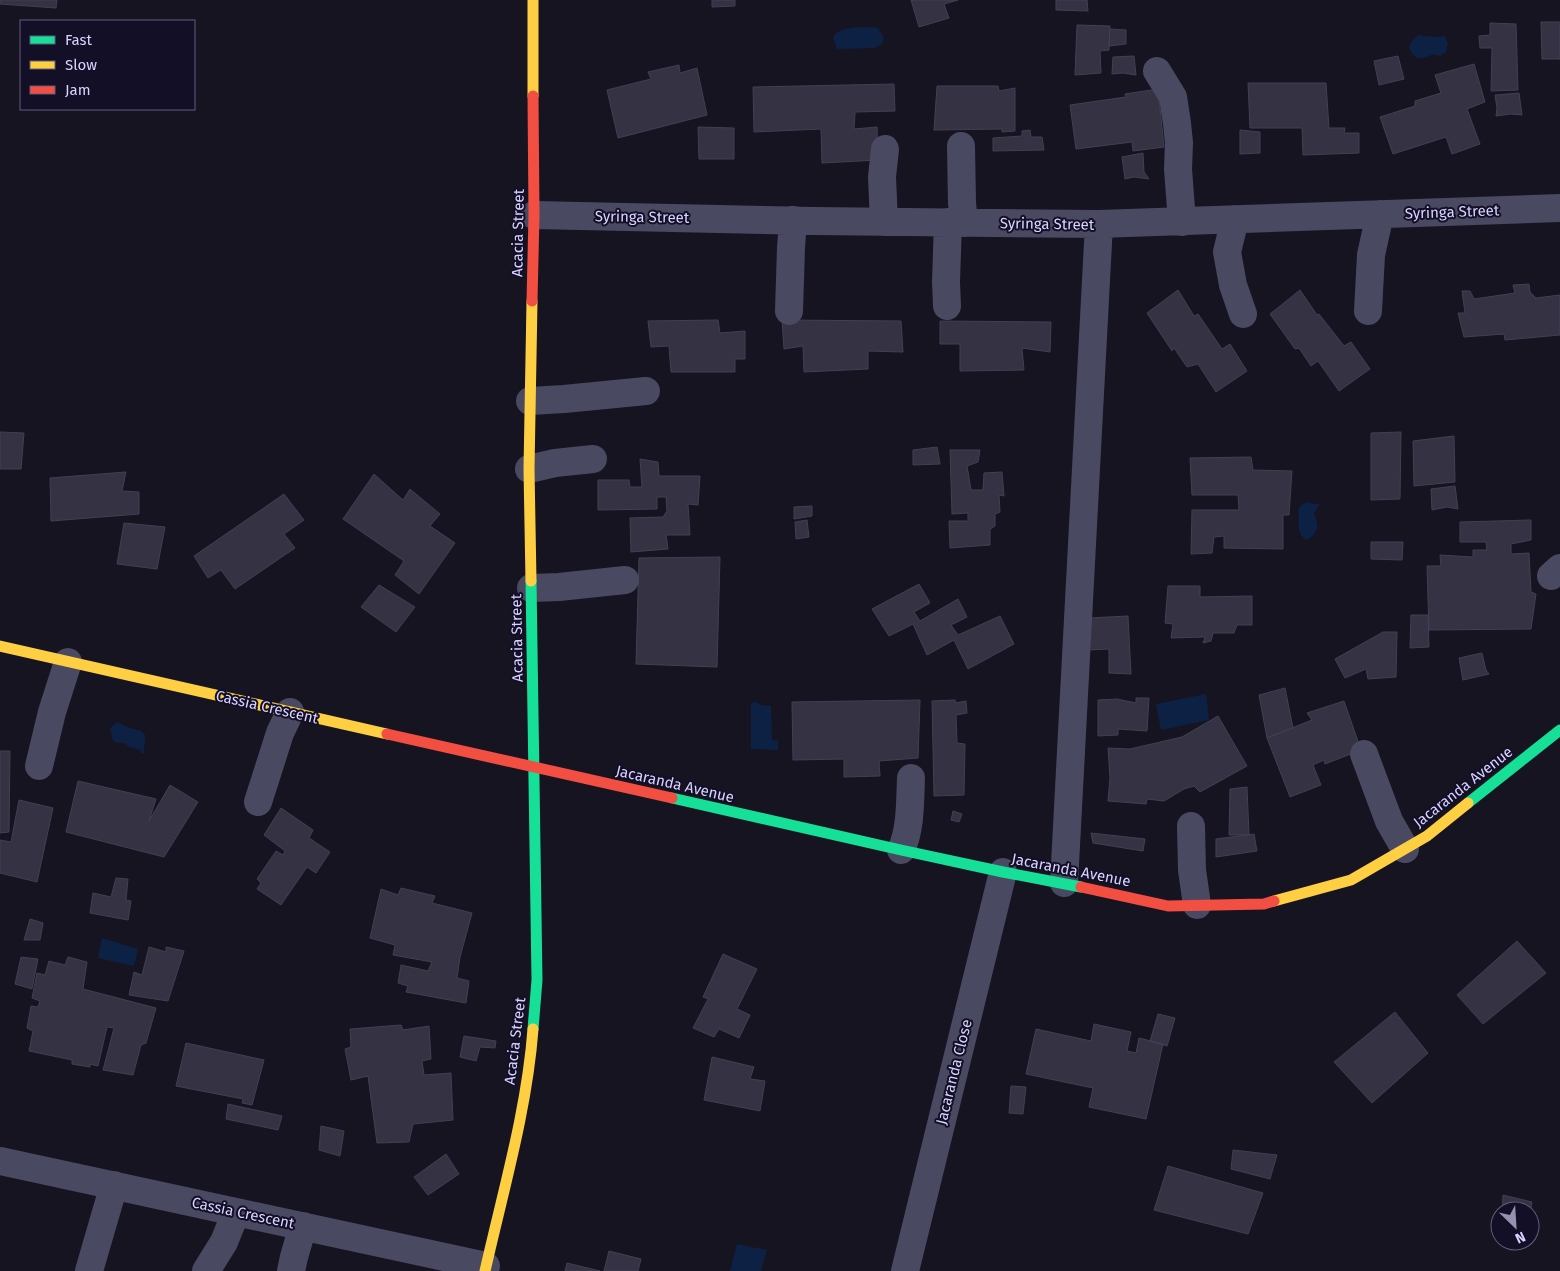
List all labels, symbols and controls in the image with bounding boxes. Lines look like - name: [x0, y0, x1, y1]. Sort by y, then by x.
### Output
- legend: [20, 20, 195, 110]
- text: Fast: [65, 31, 92, 49]
- text: Slow: [65, 56, 97, 74]
- text: Jam: [65, 81, 91, 99]
- street label: Acacia Street: [508, 188, 528, 277]
- street label: Syringa Street: [1404, 201, 1500, 223]
- street label: Syringa Street: [595, 207, 690, 227]
- street label: Syringa Street: [1000, 214, 1095, 234]
- street label: Acacia Street: [507, 593, 527, 682]
- street label: Cassia Crescent: [214, 686, 320, 728]
- street label: Jacaranda Avenue: [1410, 743, 1516, 831]
- street label: Jacaranda Avenue: [614, 762, 736, 806]
- street label: Jacaranda Avenue: [1010, 850, 1132, 890]
- street label: Acacia Street: [501, 996, 529, 1086]
- street label: Jacaranda Close: [932, 1018, 976, 1126]
- street label: Cassia Crescent: [190, 1193, 297, 1233]
- north arrow: [1490, 1201, 1540, 1251]
- text: N: [1512, 1228, 1528, 1247]

